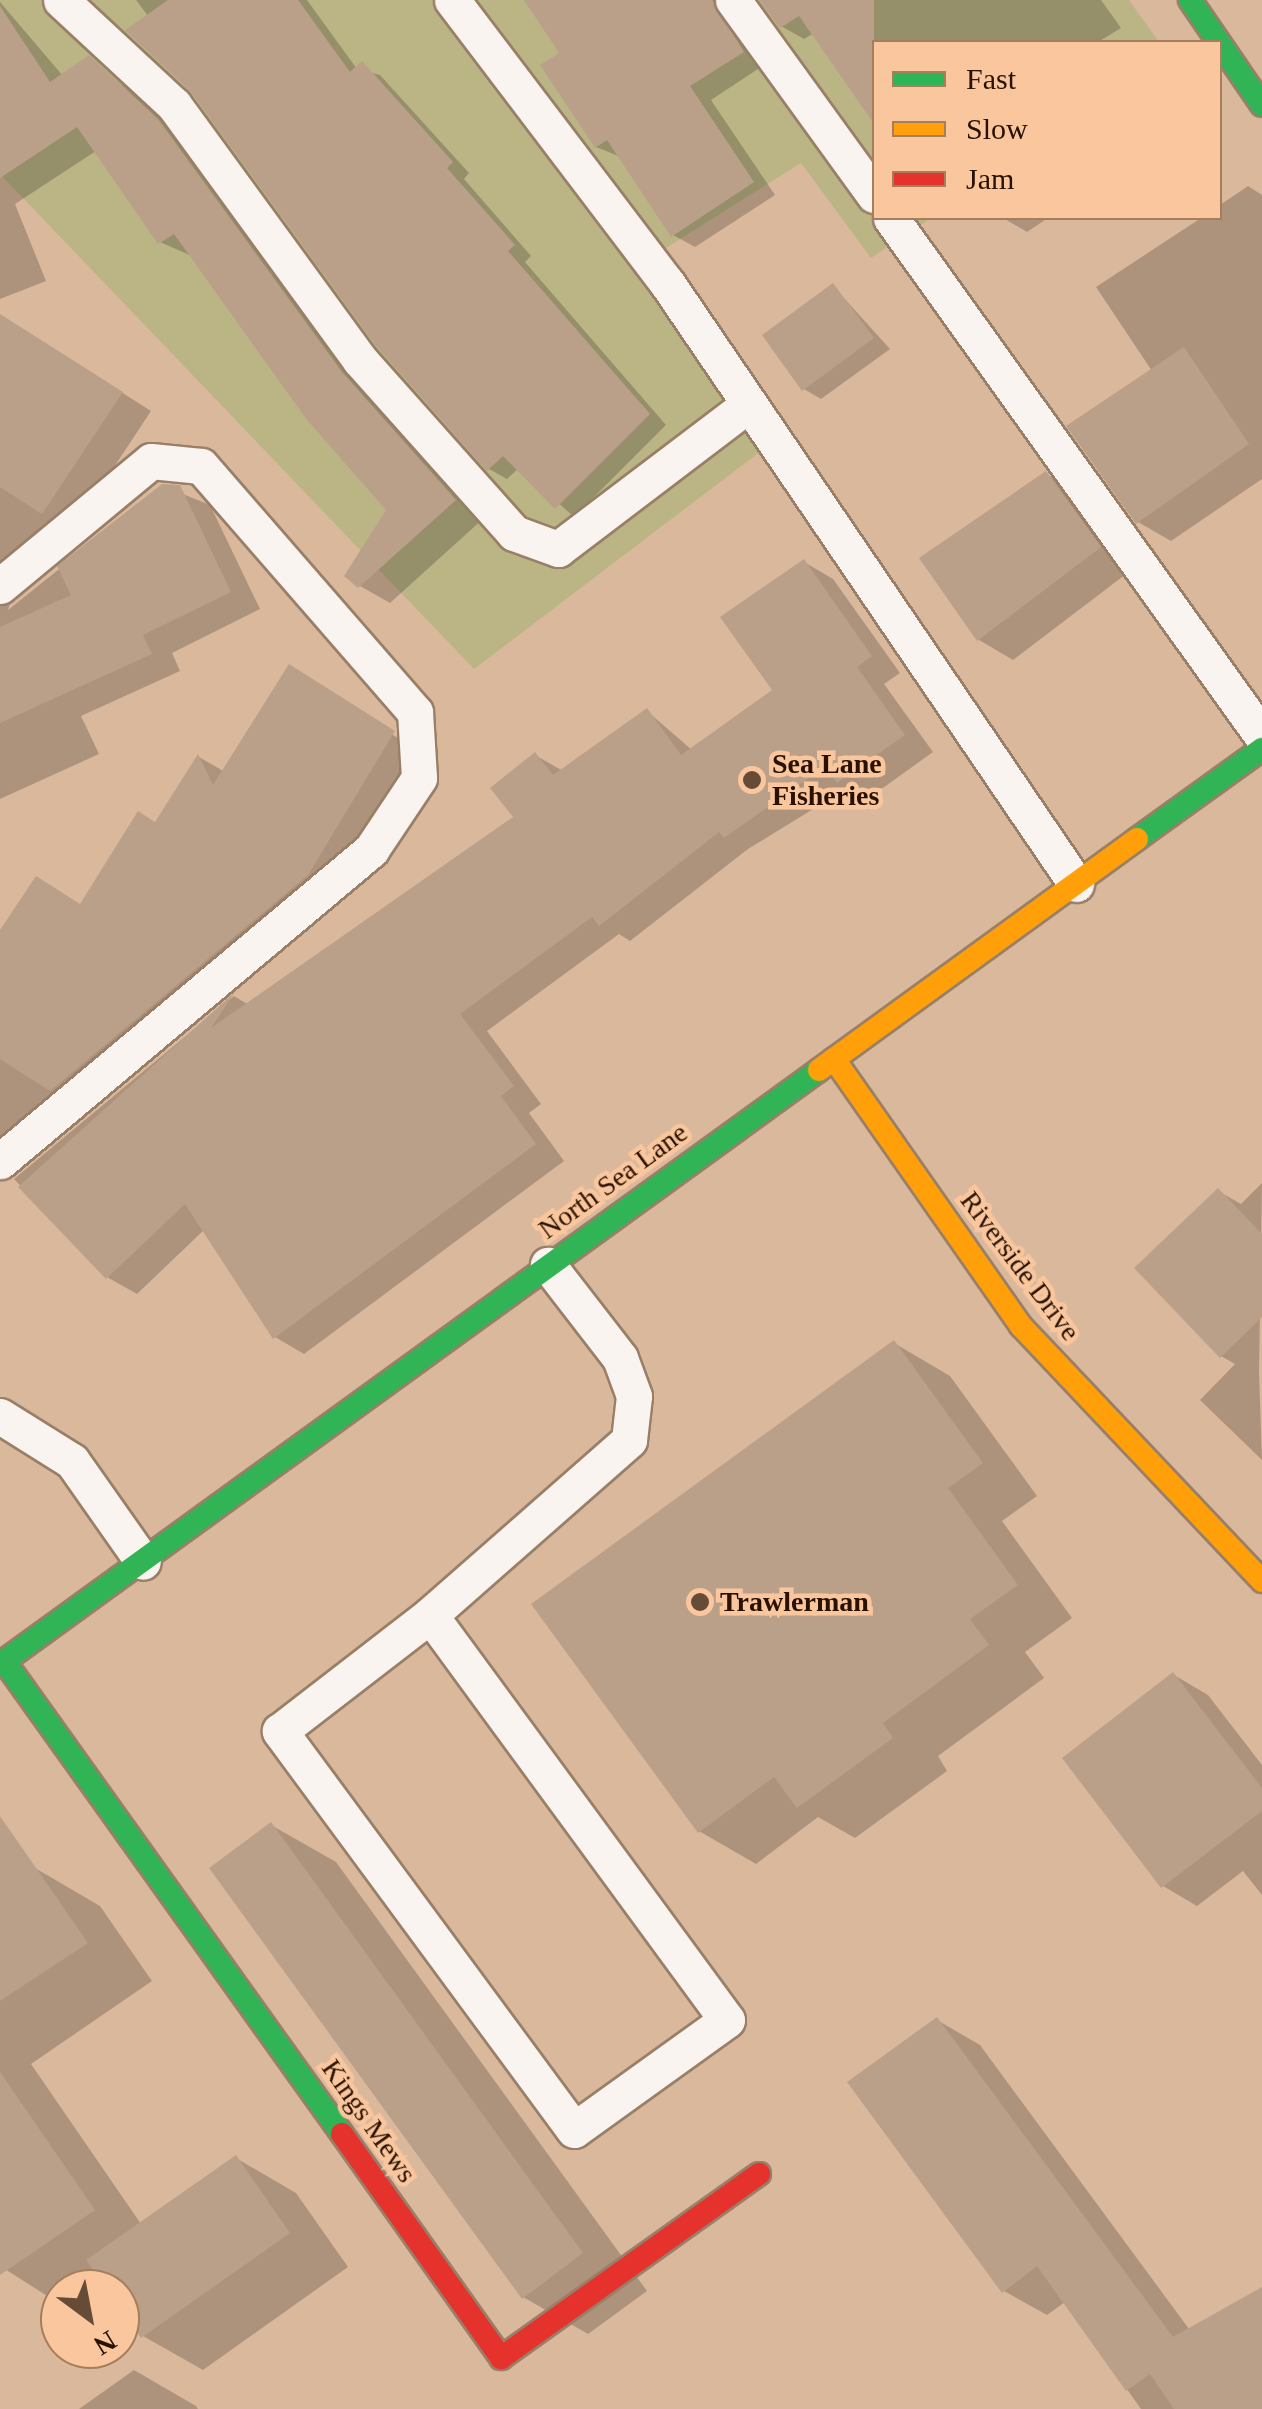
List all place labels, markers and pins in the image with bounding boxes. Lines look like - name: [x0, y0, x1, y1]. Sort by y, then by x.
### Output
- place label: Sea Lane Fisheries: [772, 747, 882, 813]
- marker: Sea Lane Fisheries: [741, 769, 763, 791]
- place label: Trawlerman: [720, 1585, 869, 1619]
- marker: Trawlerman: [689, 1591, 711, 1613]

